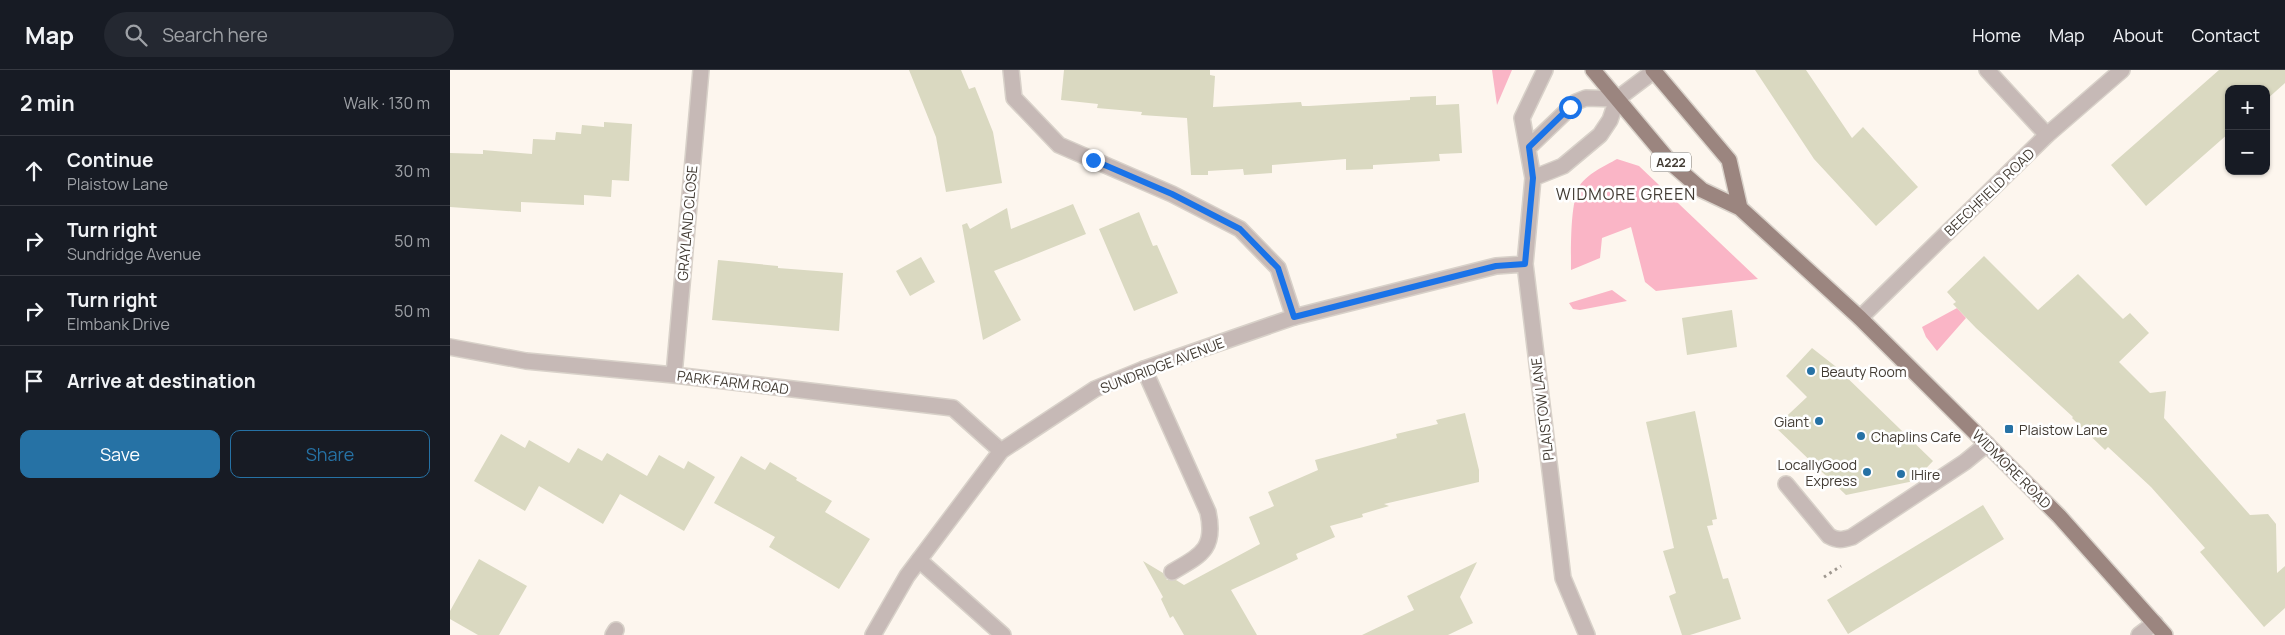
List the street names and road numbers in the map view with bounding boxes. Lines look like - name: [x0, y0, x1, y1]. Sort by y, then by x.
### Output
- street label: BEECHFIELD ROAD: [1940, 144, 2038, 240]
- road number: A222: [1651, 152, 1691, 171]
- street label: GRAYLAND CLOSE: [672, 164, 702, 282]
- street label: SUNDRIDGE AVENUE: [1097, 333, 1227, 397]
- street label: PLAISTOW LANE: [1526, 356, 1558, 462]
- street label: PARK FARM ROAD: [676, 366, 790, 398]
- street label: WIDMORE ROAD: [1968, 425, 2056, 513]

